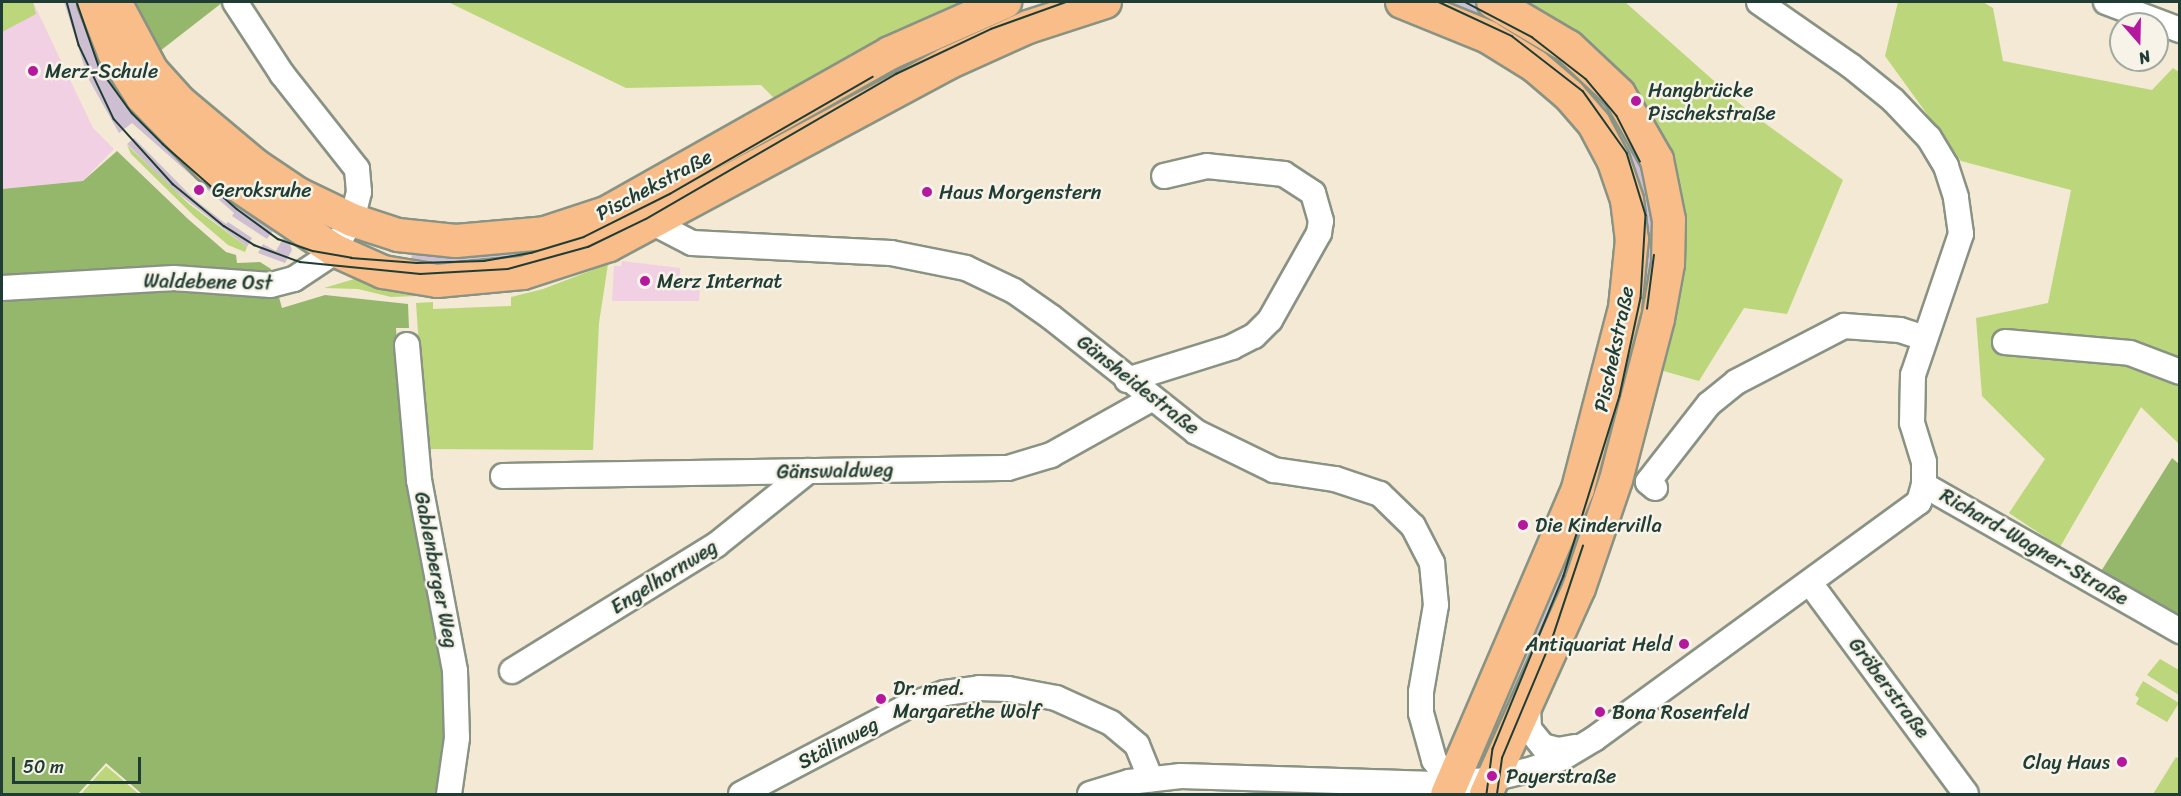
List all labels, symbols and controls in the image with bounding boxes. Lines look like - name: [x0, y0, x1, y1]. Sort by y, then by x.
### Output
- north arrow: [2109, 12, 2169, 72]
- text: N: [2134, 42, 2155, 73]
- place label: Merz-Schule: [45, 59, 158, 83]
- marker: Merz-Schule: [26, 64, 40, 78]
- place label: Hangbrücke Pischekstraße: [1648, 78, 1776, 125]
- marker: Hangbrücke Pischekstraße: [1629, 94, 1643, 108]
- street label: Pischekstraße: [592, 144, 716, 226]
- place label: Geroksruhe: [212, 178, 312, 202]
- place label: Haus Morgenstern: [939, 180, 1101, 204]
- marker: Geroksruhe: [190, 181, 208, 199]
- marker: Haus Morgenstern: [920, 185, 934, 199]
- street label: Waldebene Ost: [143, 269, 273, 295]
- place label: Merz Internat: [657, 269, 782, 293]
- marker: Merz Internat: [638, 274, 652, 288]
- street label: Pischekstraße: [1589, 284, 1639, 414]
- street label: Gänsheidestraße: [1072, 330, 1204, 440]
- street label: Gänswaldweg: [776, 458, 894, 484]
- street label: Richard-Wagner-Straße: [1936, 483, 2132, 611]
- street label: Gablenberger Weg: [409, 490, 463, 650]
- place label: Die Kindervilla: [1535, 513, 1662, 537]
- marker: Die Kindervilla: [1516, 518, 1530, 532]
- street label: Engelhornweg: [606, 535, 722, 619]
- place label: Antiquariat Held: [1525, 632, 1672, 656]
- street label: Gröberstraße: [1843, 633, 1935, 743]
- marker: Antiquariat Held: [1677, 637, 1691, 651]
- place label: Dr. med. Margarethe Wolf: [893, 676, 1040, 723]
- marker: Dr. med. Margarethe Wolf: [874, 692, 888, 706]
- place label: Bona Rosenfeld: [1612, 700, 1748, 724]
- marker: Bona Rosenfeld: [1593, 705, 1607, 719]
- street label: Stälinweg: [794, 712, 882, 774]
- scale bar: [15, 745, 144, 783]
- place label: Clay Haus: [2022, 750, 2110, 774]
- text: 50 m: [23, 751, 64, 783]
- marker: Clay Haus: [2115, 755, 2129, 769]
- place label: Payerstraße: [1506, 764, 1616, 788]
- marker: Payerstraße: [1483, 767, 1501, 785]

